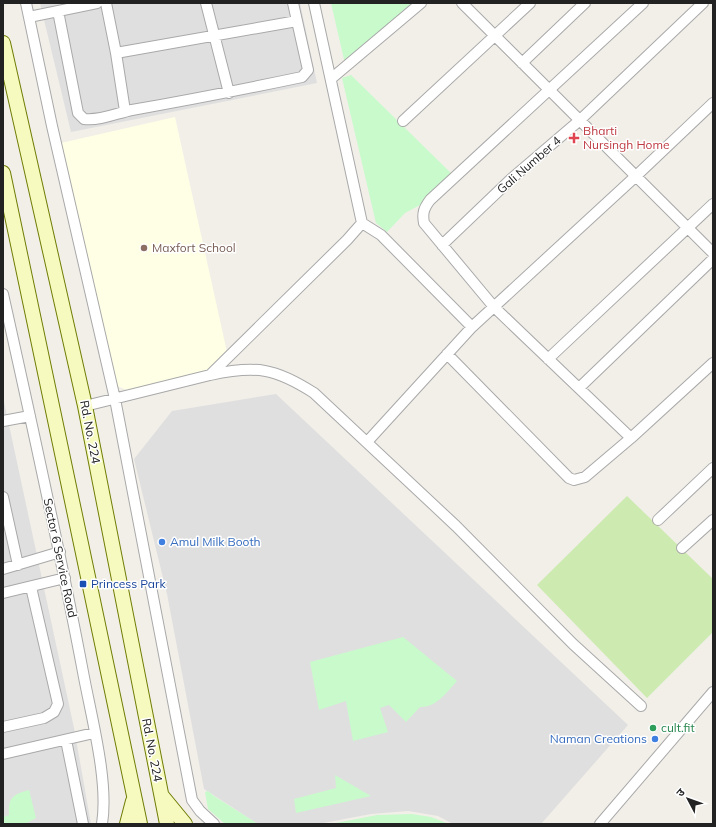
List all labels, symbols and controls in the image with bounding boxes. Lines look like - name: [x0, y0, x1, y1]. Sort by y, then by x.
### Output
- place label: Bharti Nursingh Home: [583, 123, 670, 152]
- marker: Bharti Nursingh Home: [568, 132, 580, 144]
- street label: Gali Number 4: [494, 133, 564, 196]
- place label: Maxfort School: [152, 240, 236, 255]
- marker: Maxfort School: [139, 243, 149, 253]
- street label: Rd. No. 224: [77, 399, 104, 465]
- street label: Sector 6 Service Road: [41, 497, 80, 619]
- place label: Amul Milk Booth: [170, 534, 261, 549]
- marker: Amul Milk Booth: [157, 537, 167, 547]
- place label: Princess Park: [91, 576, 166, 591]
- marker: Princess Park: [78, 579, 88, 589]
- street label: Rd. No. 224: [139, 717, 166, 783]
- place label: cult.fit: [661, 720, 695, 735]
- marker: cult.fit: [648, 723, 658, 733]
- place label: Naman Creations: [550, 731, 647, 746]
- marker: Naman Creations: [650, 734, 660, 744]
- north arrow: [668, 779, 708, 819]
- text: उ: [673, 785, 688, 799]

